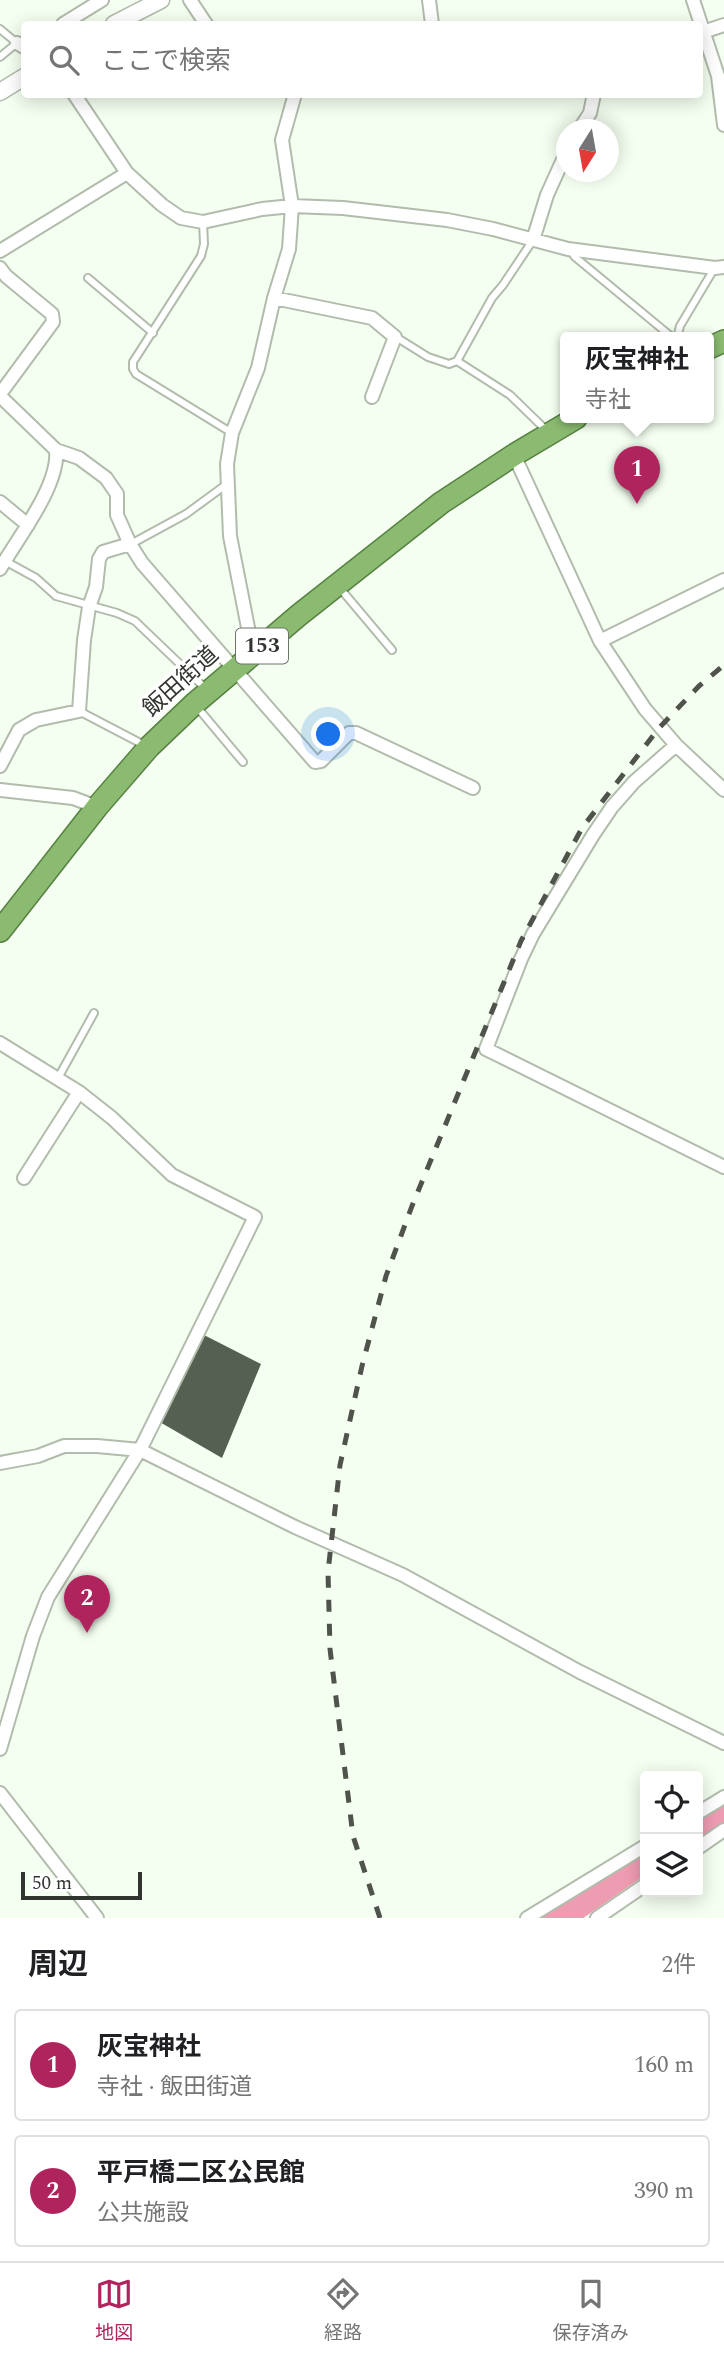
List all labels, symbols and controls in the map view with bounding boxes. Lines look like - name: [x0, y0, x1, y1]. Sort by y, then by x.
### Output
- search box: [21, 21, 703, 98]
- icon: search: [45, 41, 83, 79]
- text: ここで検索: [101, 41, 231, 81]
- north arrow: [556, 119, 619, 182]
- popup: [560, 332, 714, 423]
- text: 灰宝神社: [585, 340, 689, 380]
- text: 寺社: [585, 383, 631, 418]
- pin: 1: [614, 446, 660, 504]
- road number: 153: [236, 628, 288, 664]
- street label: 飯田街道: [135, 638, 227, 726]
- your location: [311, 717, 345, 751]
- pin: 2: [64, 1575, 110, 1633]
- map controls: [640, 1771, 703, 1897]
- button: locate: [640, 1771, 703, 1834]
- button: layers: [640, 1834, 703, 1897]
- scale bar: [21, 1869, 142, 1901]
- text: 50 m: [32, 1869, 72, 1898]
- text: 周辺: [28, 1942, 88, 1988]
- text: 2件: [662, 1948, 696, 1983]
- text: 灰宝神社: [97, 2027, 201, 2067]
- text: 1: [47, 2048, 59, 2083]
- text: 160 m: [634, 2048, 694, 2083]
- text: 寺社 · 飯田街道: [97, 2070, 252, 2105]
- text: 平戸橋二区公民館: [97, 2153, 305, 2193]
- text: 2: [47, 2174, 59, 2209]
- text: 390 m: [634, 2174, 694, 2209]
- text: 公共施設: [97, 2196, 189, 2231]
- tab: 地図: [95, 2275, 133, 2348]
- tab: 経路: [324, 2275, 362, 2348]
- tab: 保存済み: [553, 2275, 629, 2348]

